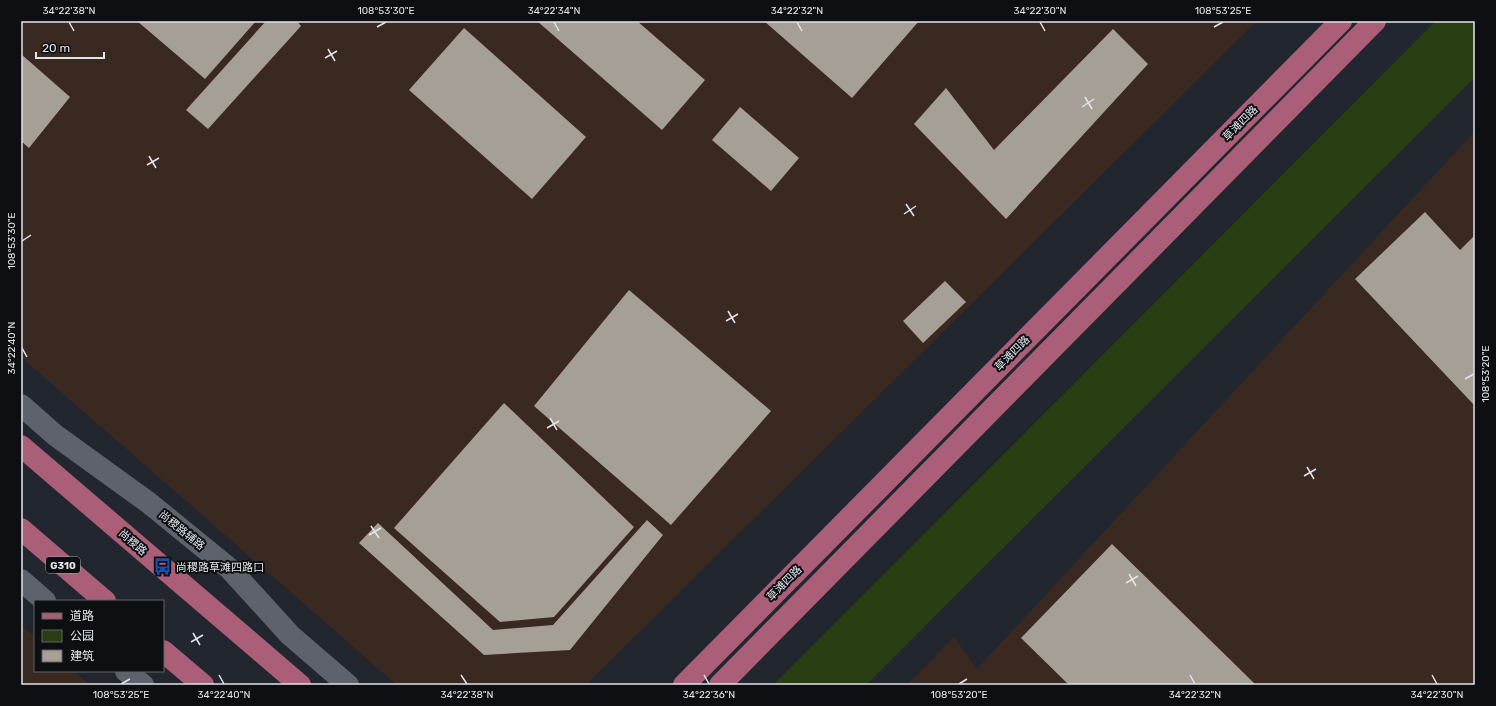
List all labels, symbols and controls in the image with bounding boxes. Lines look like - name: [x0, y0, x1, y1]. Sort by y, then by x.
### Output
- text: 34°22'38"N: [42, 5, 96, 17]
- text: 108°53'30"E: [357, 5, 415, 17]
- text: 34°22'34"N: [528, 5, 580, 17]
- text: 34°22'32"N: [771, 5, 823, 17]
- text: 34°22'30"N: [1013, 5, 1067, 17]
- text: 108°53'25"E: [1195, 5, 1251, 17]
- scale bar: [36, 34, 104, 60]
- text: 20 m: [42, 41, 70, 55]
- street label: 草滩四路: [1220, 103, 1261, 144]
- text: 108°53'30"E: [6, 212, 18, 270]
- text: 34°22'40"N: [6, 322, 18, 374]
- street label: 草滩四路: [992, 333, 1033, 374]
- text: 108°53'20"E: [1480, 345, 1492, 403]
- street label: 尚稷路辅路: [156, 508, 207, 553]
- street label: 尚稷路: [116, 527, 149, 558]
- road number: G310: [46, 557, 80, 573]
- bus stop icon: 尚稷路草滩四路口: [153, 557, 173, 577]
- place label: 尚稷路草滩四路口: [176, 561, 264, 574]
- street label: 草滩四路: [764, 563, 805, 604]
- legend: [34, 600, 164, 672]
- text: 道路: [70, 609, 94, 623]
- text: 公园: [70, 629, 94, 643]
- text: 建筑: [70, 649, 94, 663]
- text: 108°53'25"E: [93, 689, 149, 701]
- text: 34°22'40"N: [198, 689, 250, 701]
- text: 34°22'38"N: [440, 689, 494, 701]
- text: 34°22'36"N: [683, 689, 735, 701]
- text: 108°53'20"E: [930, 689, 988, 701]
- text: 34°22'32"N: [1169, 689, 1221, 701]
- text: 34°22'30"N: [1410, 689, 1464, 701]

